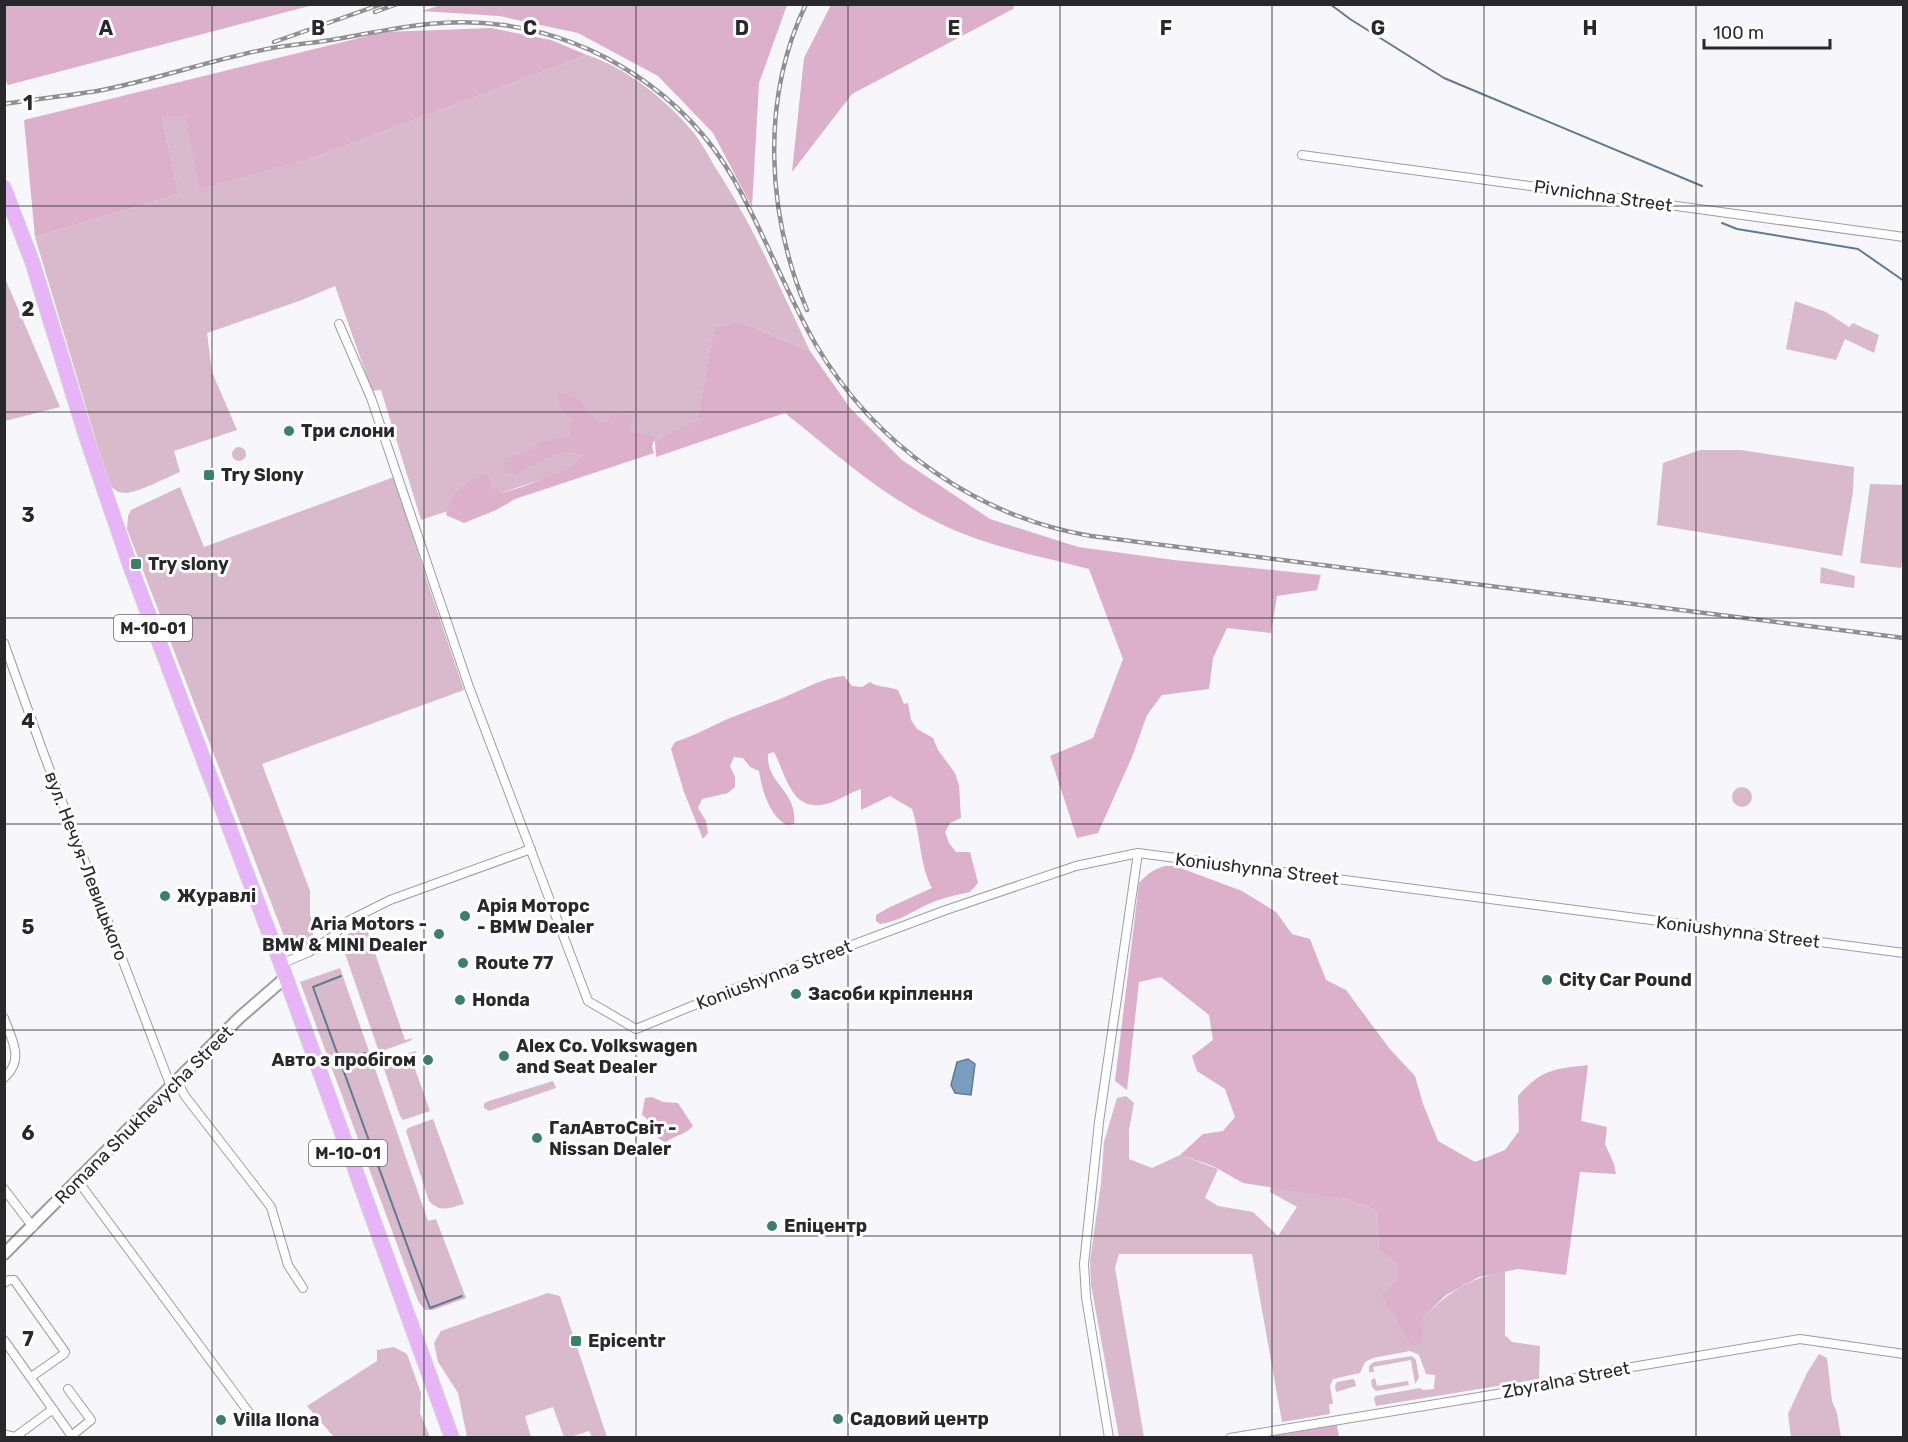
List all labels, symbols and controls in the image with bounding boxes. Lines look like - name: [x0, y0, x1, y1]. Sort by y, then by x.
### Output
- scale bar: [1704, 12, 1830, 50]
- text: A: [99, 16, 114, 40]
- text: B: [311, 16, 325, 40]
- text: C: [523, 16, 537, 40]
- text: D: [735, 16, 749, 40]
- text: E: [948, 16, 960, 40]
- text: F: [1160, 16, 1172, 40]
- text: G: [1371, 16, 1385, 40]
- text: H: [1583, 16, 1597, 40]
- text: 100 m: [1713, 22, 1764, 44]
- text: 1: [23, 91, 33, 115]
- street label: Pivnichna Street: [1532, 175, 1674, 217]
- text: 2: [22, 297, 35, 321]
- place label: Три слони: [301, 420, 395, 442]
- marker: Три слони: [282, 424, 296, 438]
- place label: Try Slony: [221, 464, 304, 486]
- marker: Try Slony: [202, 468, 216, 482]
- text: 3: [21, 503, 35, 527]
- place label: Try slony: [148, 553, 229, 575]
- marker: Try slony: [129, 557, 143, 571]
- road number: М-10-01: [114, 615, 192, 641]
- text: 4: [21, 709, 35, 733]
- street label: вул. Нечуя-Левицького: [40, 768, 132, 964]
- street label: Koniushynna Street: [1174, 848, 1340, 890]
- place label: Журавлі: [177, 885, 256, 907]
- marker: Журавлі: [158, 889, 172, 903]
- place label: Арія Моторс - BMW Dealer: [477, 895, 594, 938]
- marker: Арія Моторс - BMW Dealer: [458, 909, 472, 923]
- street label: Koniushynna Street: [1655, 911, 1821, 953]
- place label: Aria Motors - BMW & MINI Dealer: [262, 913, 427, 956]
- text: 5: [22, 915, 35, 939]
- marker: Aria Motors - BMW & MINI Dealer: [432, 927, 446, 941]
- street label: Koniushynna Street: [693, 935, 855, 1015]
- place label: Route 77: [475, 952, 553, 974]
- marker: Route 77: [456, 956, 470, 970]
- place label: City Car Pound: [1559, 969, 1692, 991]
- marker: City Car Pound: [1540, 973, 1554, 987]
- place label: Засоби кріплення: [808, 983, 973, 1005]
- marker: Засоби кріплення: [789, 987, 803, 1001]
- place label: Honda: [472, 989, 530, 1011]
- marker: Honda: [453, 993, 467, 1007]
- street label: Romana Shukhevycha Street: [50, 1021, 238, 1209]
- place label: Alex Co. Volkswagen and Seat Dealer: [516, 1035, 698, 1078]
- place label: Авто з пробігом: [272, 1049, 416, 1071]
- marker: Alex Co. Volkswagen and Seat Dealer: [497, 1049, 511, 1063]
- marker: Авто з пробігом: [421, 1053, 435, 1067]
- place label: ГалАвтоСвіт - Nissan Dealer: [549, 1117, 677, 1160]
- text: 6: [21, 1121, 35, 1145]
- marker: ГалАвтоСвіт - Nissan Dealer: [530, 1131, 544, 1145]
- road number: М-10-01: [309, 1140, 387, 1166]
- place label: Епіцентр: [784, 1215, 867, 1237]
- marker: Епіцентр: [765, 1219, 779, 1233]
- text: 7: [22, 1327, 34, 1351]
- place label: Epicentr: [588, 1330, 665, 1352]
- marker: Epicentr: [569, 1334, 583, 1348]
- street label: Zbyralna Street: [1500, 1357, 1632, 1403]
- place label: Садовий центр: [850, 1408, 989, 1430]
- place label: Villa Ilona: [233, 1409, 319, 1431]
- marker: Садовий центр: [831, 1412, 845, 1426]
- marker: Villa Ilona: [214, 1413, 228, 1427]

